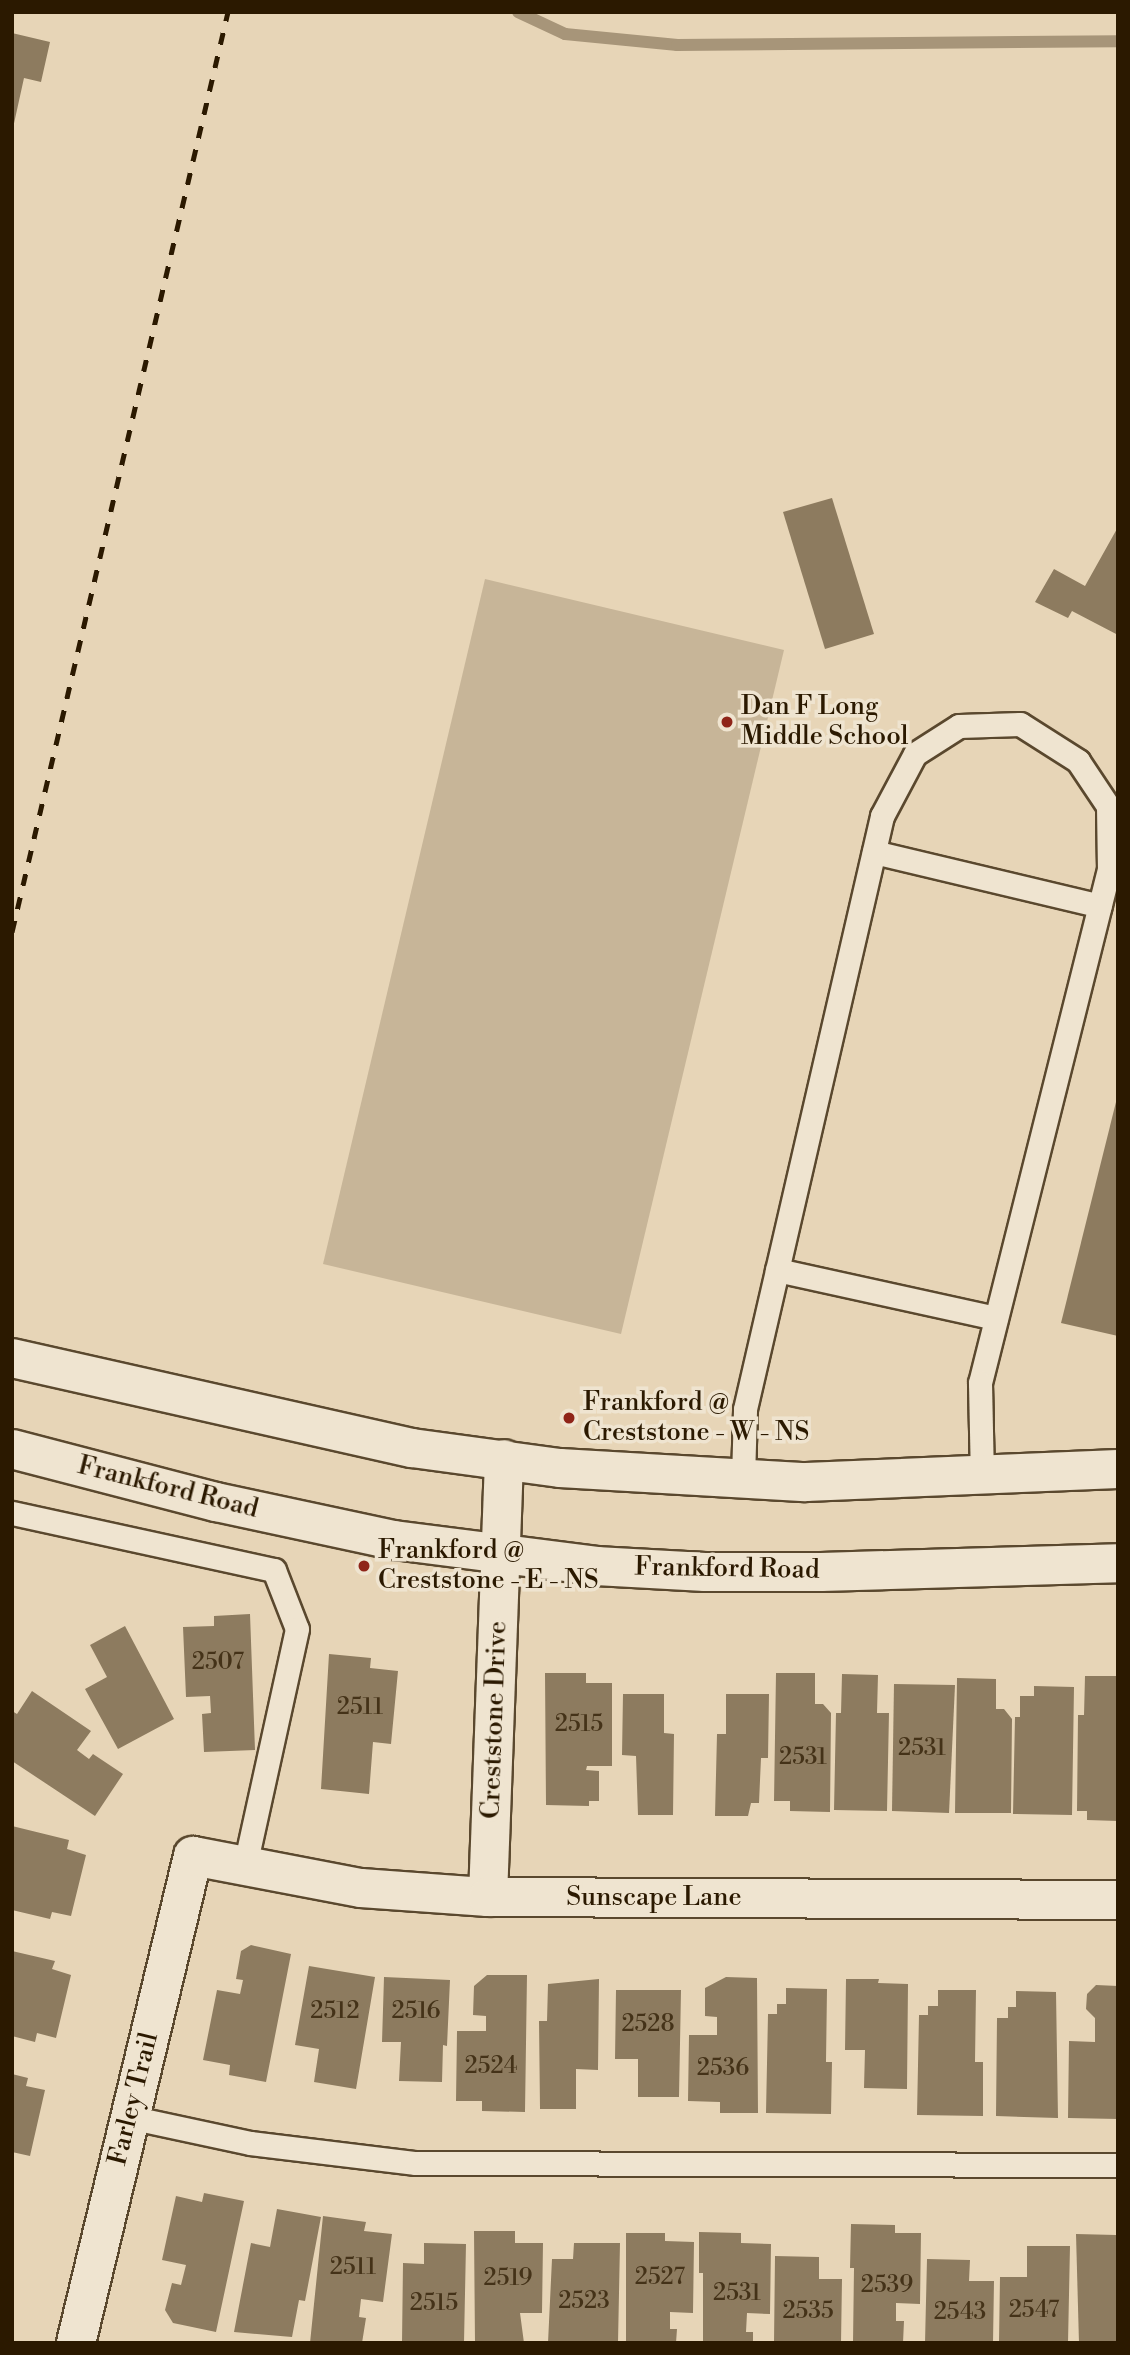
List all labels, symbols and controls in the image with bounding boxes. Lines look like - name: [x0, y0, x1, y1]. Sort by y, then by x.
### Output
- place label: Dan F Long Middle School: [741, 691, 909, 752]
- marker: Dan F Long Middle School: [719, 714, 735, 730]
- place label: Frankford @ Creststone - W - NS: [583, 1387, 809, 1448]
- marker: Frankford @ Creststone - W - NS: [561, 1410, 577, 1426]
- street label: Frankford Road: [74, 1450, 262, 1526]
- place label: Frankford @ Creststone - E - NS: [378, 1535, 599, 1596]
- street label: Frankford Road: [634, 1552, 820, 1586]
- marker: Frankford @ Creststone - E - NS: [356, 1558, 372, 1574]
- street label: Creststone Drive: [476, 1620, 514, 1820]
- house number: 2507: [192, 1648, 244, 1676]
- house number: 2511: [337, 1693, 383, 1721]
- house number: 2515: [555, 1710, 603, 1738]
- house number: 2531: [898, 1734, 946, 1762]
- house number: 2531: [779, 1743, 827, 1771]
- street label: Sunscape Lane: [566, 1882, 742, 1914]
- house number: 2512: [310, 1997, 360, 2025]
- house number: 2516: [392, 1997, 440, 2025]
- house number: 2528: [622, 2010, 674, 2038]
- street label: Farley Trail: [102, 2029, 166, 2169]
- house number: 2524: [465, 2052, 517, 2080]
- house number: 2536: [697, 2054, 749, 2082]
- house number: 2511: [330, 2253, 376, 2281]
- house number: 2527: [635, 2263, 685, 2291]
- house number: 2519: [484, 2264, 532, 2292]
- house number: 2539: [861, 2271, 913, 2299]
- house number: 2531: [713, 2279, 761, 2307]
- house number: 2523: [558, 2287, 610, 2315]
- house number: 2515: [410, 2289, 458, 2317]
- house number: 2547: [1009, 2296, 1059, 2324]
- house number: 2535: [782, 2297, 834, 2325]
- house number: 2543: [934, 2298, 986, 2326]

